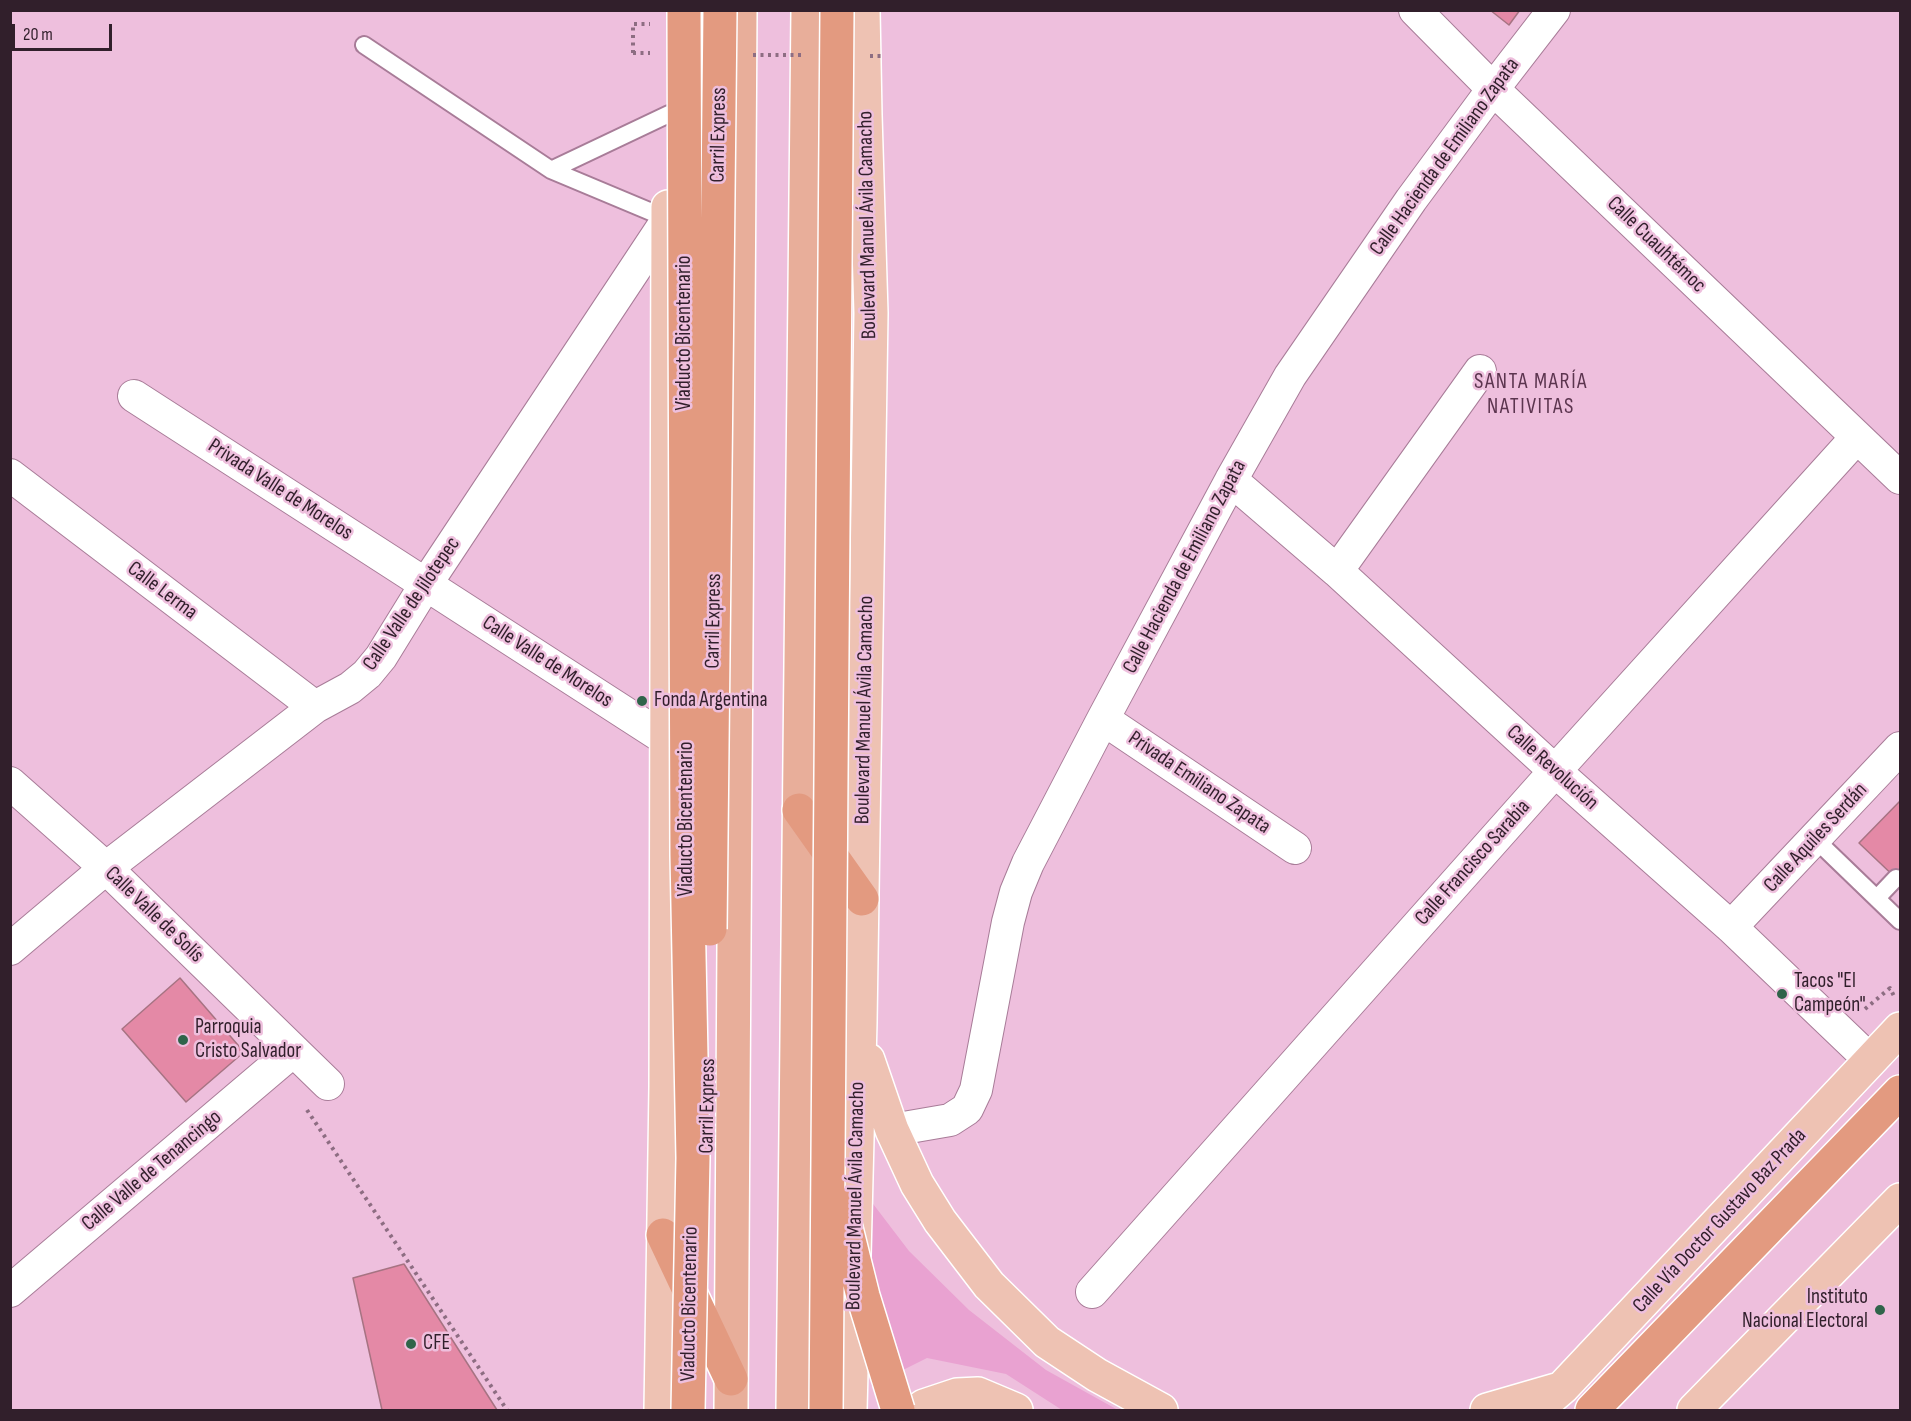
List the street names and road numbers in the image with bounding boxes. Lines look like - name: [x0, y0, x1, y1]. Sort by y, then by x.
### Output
- street label: Calle Hacienda de Emiliano Zapata: [1365, 53, 1525, 261]
- street label: Carril Express: [706, 87, 732, 183]
- street label: Boulevard Manuel Ávila Camacho: [853, 111, 883, 339]
- street label: Calle Cuauhtémoc: [1601, 192, 1711, 298]
- street label: Viaducto Bicentenario: [672, 255, 698, 411]
- street label: Privada Valle de Morelos: [203, 434, 357, 546]
- street label: Calle Hacienda de Emiliano Zapata: [1118, 456, 1252, 678]
- street label: Calle Valle de Jilotepec: [358, 532, 466, 676]
- street label: Calle Lerma: [122, 557, 202, 625]
- street label: Carril Express: [701, 573, 727, 669]
- street label: Boulevard Manuel Ávila Camacho: [850, 596, 880, 824]
- street label: Calle Valle de Morelos: [477, 611, 617, 713]
- street label: Calle Revolución: [1501, 720, 1603, 816]
- street label: Privada Emiliano Zapata: [1123, 726, 1275, 840]
- street label: Viaducto Bicentenario: [674, 741, 700, 897]
- street label: Calle Aquiles Serdán: [1759, 778, 1873, 898]
- street label: Calle Francisco Sarabia: [1410, 795, 1536, 931]
- street label: Calle Valle de Solís: [99, 862, 209, 968]
- street label: Carril Express: [695, 1058, 721, 1154]
- street label: Boulevard Manuel Ávila Camacho: [841, 1082, 871, 1310]
- street label: Calle Valle de Tenancingo: [77, 1105, 227, 1237]
- street label: Calle Vía Doctor Gustavo Baz Prada: [1628, 1124, 1812, 1318]
- street label: Viaducto Bicentenario: [676, 1226, 704, 1382]

